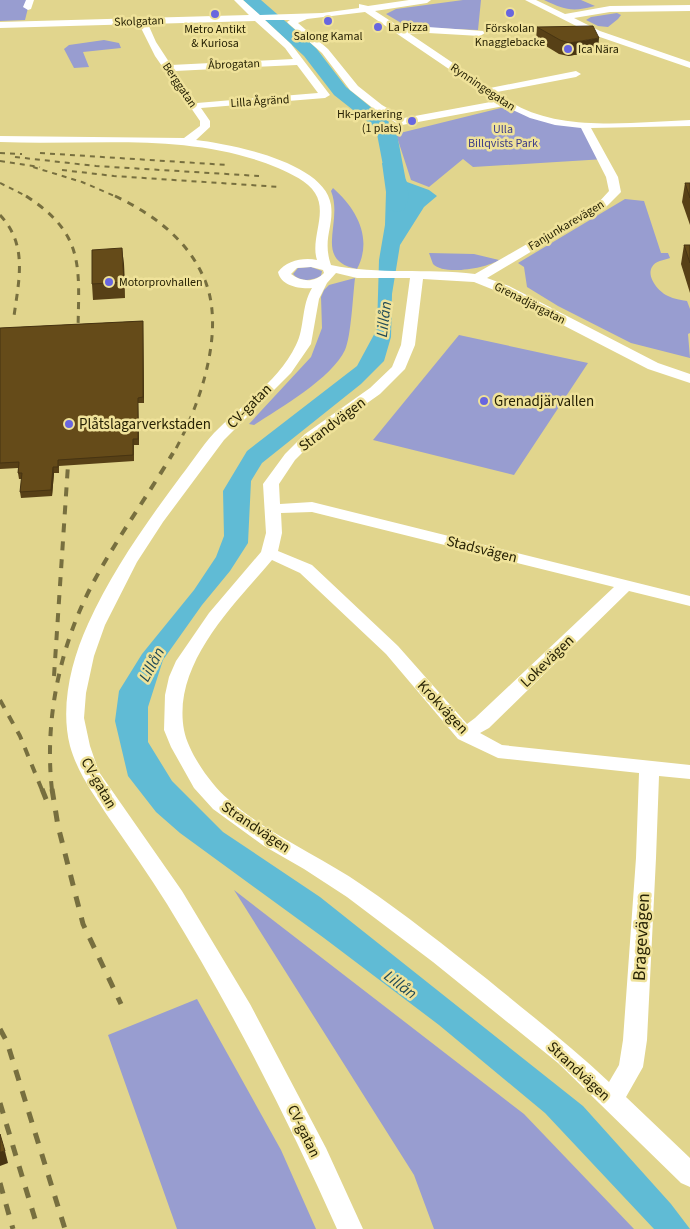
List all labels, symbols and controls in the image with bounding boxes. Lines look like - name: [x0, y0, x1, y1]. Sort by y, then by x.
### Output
- marker: Förskolan Knagglebacke: [504, 7, 516, 19]
- marker: Metro Antikt & Kuriosa: [209, 8, 221, 20]
- street label: Skolgatan: [114, 12, 164, 31]
- marker: Salong Kamal: [322, 15, 334, 27]
- place label: La Pizza: [388, 19, 428, 36]
- place label: Förskolan Knagglebacke: [475, 20, 545, 51]
- place label: Metro Antikt & Kuriosa: [184, 21, 246, 52]
- marker: La Pizza: [372, 21, 384, 33]
- place label: Salong Kamal: [293, 28, 363, 45]
- place label: Ica Nära: [578, 41, 619, 58]
- marker: Ica Nära: [562, 43, 574, 55]
- street label: Åbrogatan: [208, 55, 260, 74]
- street label: Berggatan: [158, 59, 201, 111]
- street label: Rynningegatan: [447, 59, 519, 115]
- street label: Lilla Ågränd: [230, 91, 290, 112]
- place label: Hk-parkering (1 plats): [337, 106, 402, 137]
- marker: Hk-parkering (1 plats): [406, 115, 418, 127]
- park label: Ulla Billqvists Park: [468, 121, 538, 152]
- street label: Fanjunkarevägen: [525, 196, 607, 255]
- place label: Motorprovhallen: [119, 274, 203, 291]
- marker: Motorprovhallen: [103, 276, 115, 288]
- street label: Grenadjärgatan: [491, 278, 568, 329]
- water label: Lillån: [371, 300, 397, 338]
- street label: CV-gatan: [222, 379, 277, 434]
- place label: Grenadjärvallen: [494, 391, 594, 412]
- street label: Strandvägen: [294, 392, 370, 457]
- marker: Grenadjärvallen: [478, 395, 490, 407]
- place label: Plåtslagarverkstaden: [79, 414, 211, 435]
- marker: Plåtslagarverkstaden: [63, 418, 75, 430]
- street label: Stadsvägen: [444, 531, 519, 568]
- street label: Lokevägen: [516, 630, 579, 692]
- water label: Lillån: [134, 643, 170, 686]
- street label: Krokvägen: [412, 676, 473, 739]
- street label: CV-gatan: [76, 754, 122, 813]
- street label: Strandvägen: [217, 797, 294, 858]
- street label: Bragevägen: [627, 892, 656, 982]
- water label: Lillån: [379, 965, 421, 1004]
- street label: Strandvägen: [543, 1037, 615, 1106]
- street label: CV-gatan: [282, 1102, 325, 1161]

